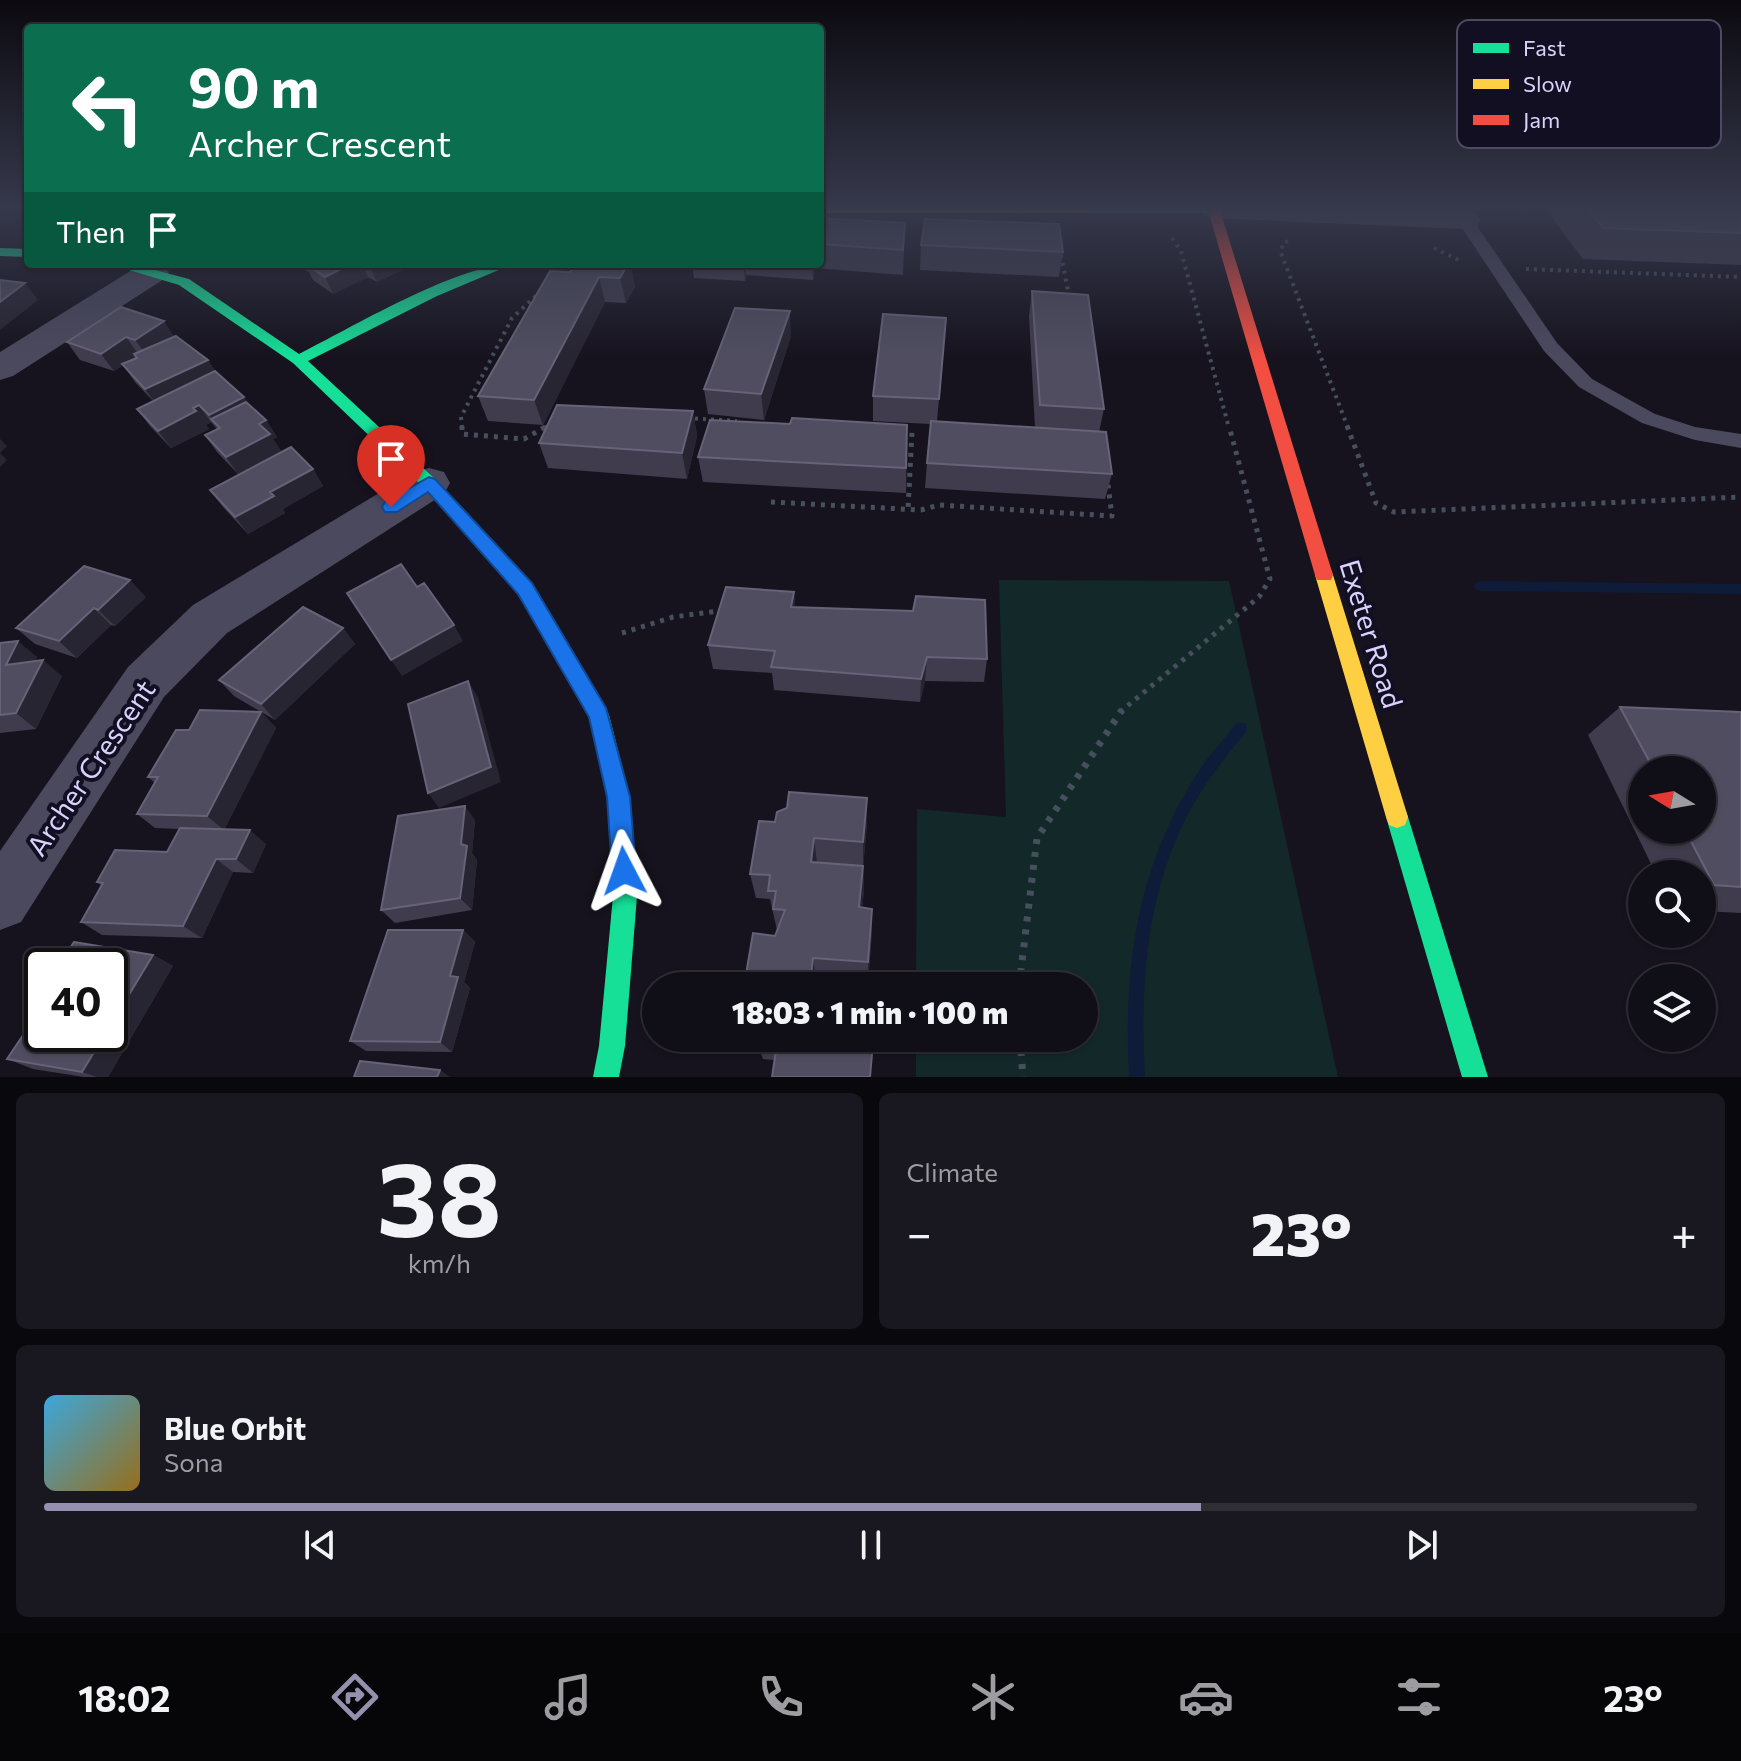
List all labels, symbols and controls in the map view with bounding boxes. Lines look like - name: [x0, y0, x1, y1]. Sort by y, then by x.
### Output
- legend: [1457, 20, 1721, 148]
- text: Fast: [1523, 34, 1566, 61]
- text: 90 m: [188, 51, 319, 120]
- icon: left: [56, 56, 160, 160]
- text: Slow: [1523, 70, 1572, 97]
- text: Jam: [1523, 106, 1560, 133]
- text: Archer Crescent: [188, 120, 451, 164]
- icon: arrive: [141, 208, 185, 252]
- text: Then: [56, 212, 125, 249]
- pin: [357, 425, 425, 507]
- icon: arrive: [369, 437, 413, 481]
- street label: Exeter Road: [1333, 555, 1411, 712]
- street label: Archer Crescent: [19, 673, 162, 862]
- north arrow: [1628, 756, 1716, 844]
- map controls: [1628, 756, 1716, 1052]
- position arrow: [582, 829, 666, 913]
- button: search: [1628, 860, 1716, 948]
- speed limit sign: 40: [24, 948, 128, 1052]
- button: layers: [1628, 964, 1716, 1052]
- text: 18:03 · 1 min · 100 m: [732, 993, 1008, 1030]
- text: 38: [377, 1131, 502, 1258]
- text: Climate: [907, 1156, 998, 1187]
- text: 23°: [1251, 1195, 1352, 1268]
- text: −: [907, 1205, 932, 1259]
- text: +: [1671, 1205, 1697, 1259]
- text: km/h: [408, 1247, 471, 1278]
- text: Blue Orbit: [164, 1409, 306, 1446]
- text: Sona: [164, 1446, 223, 1477]
- icon: previous: [298, 1523, 342, 1567]
- icon: pause: [849, 1523, 893, 1567]
- icon: next: [1400, 1523, 1444, 1567]
- icon: directions: [327, 1669, 383, 1725]
- icon: music: [540, 1669, 596, 1725]
- icon: phone: [753, 1669, 809, 1725]
- icon: climate: [965, 1669, 1021, 1725]
- icon: car: [1178, 1669, 1234, 1725]
- icon: filters: [1391, 1669, 1447, 1725]
- text: 18:02: [78, 1675, 171, 1719]
- text: 23°: [1603, 1675, 1663, 1719]

